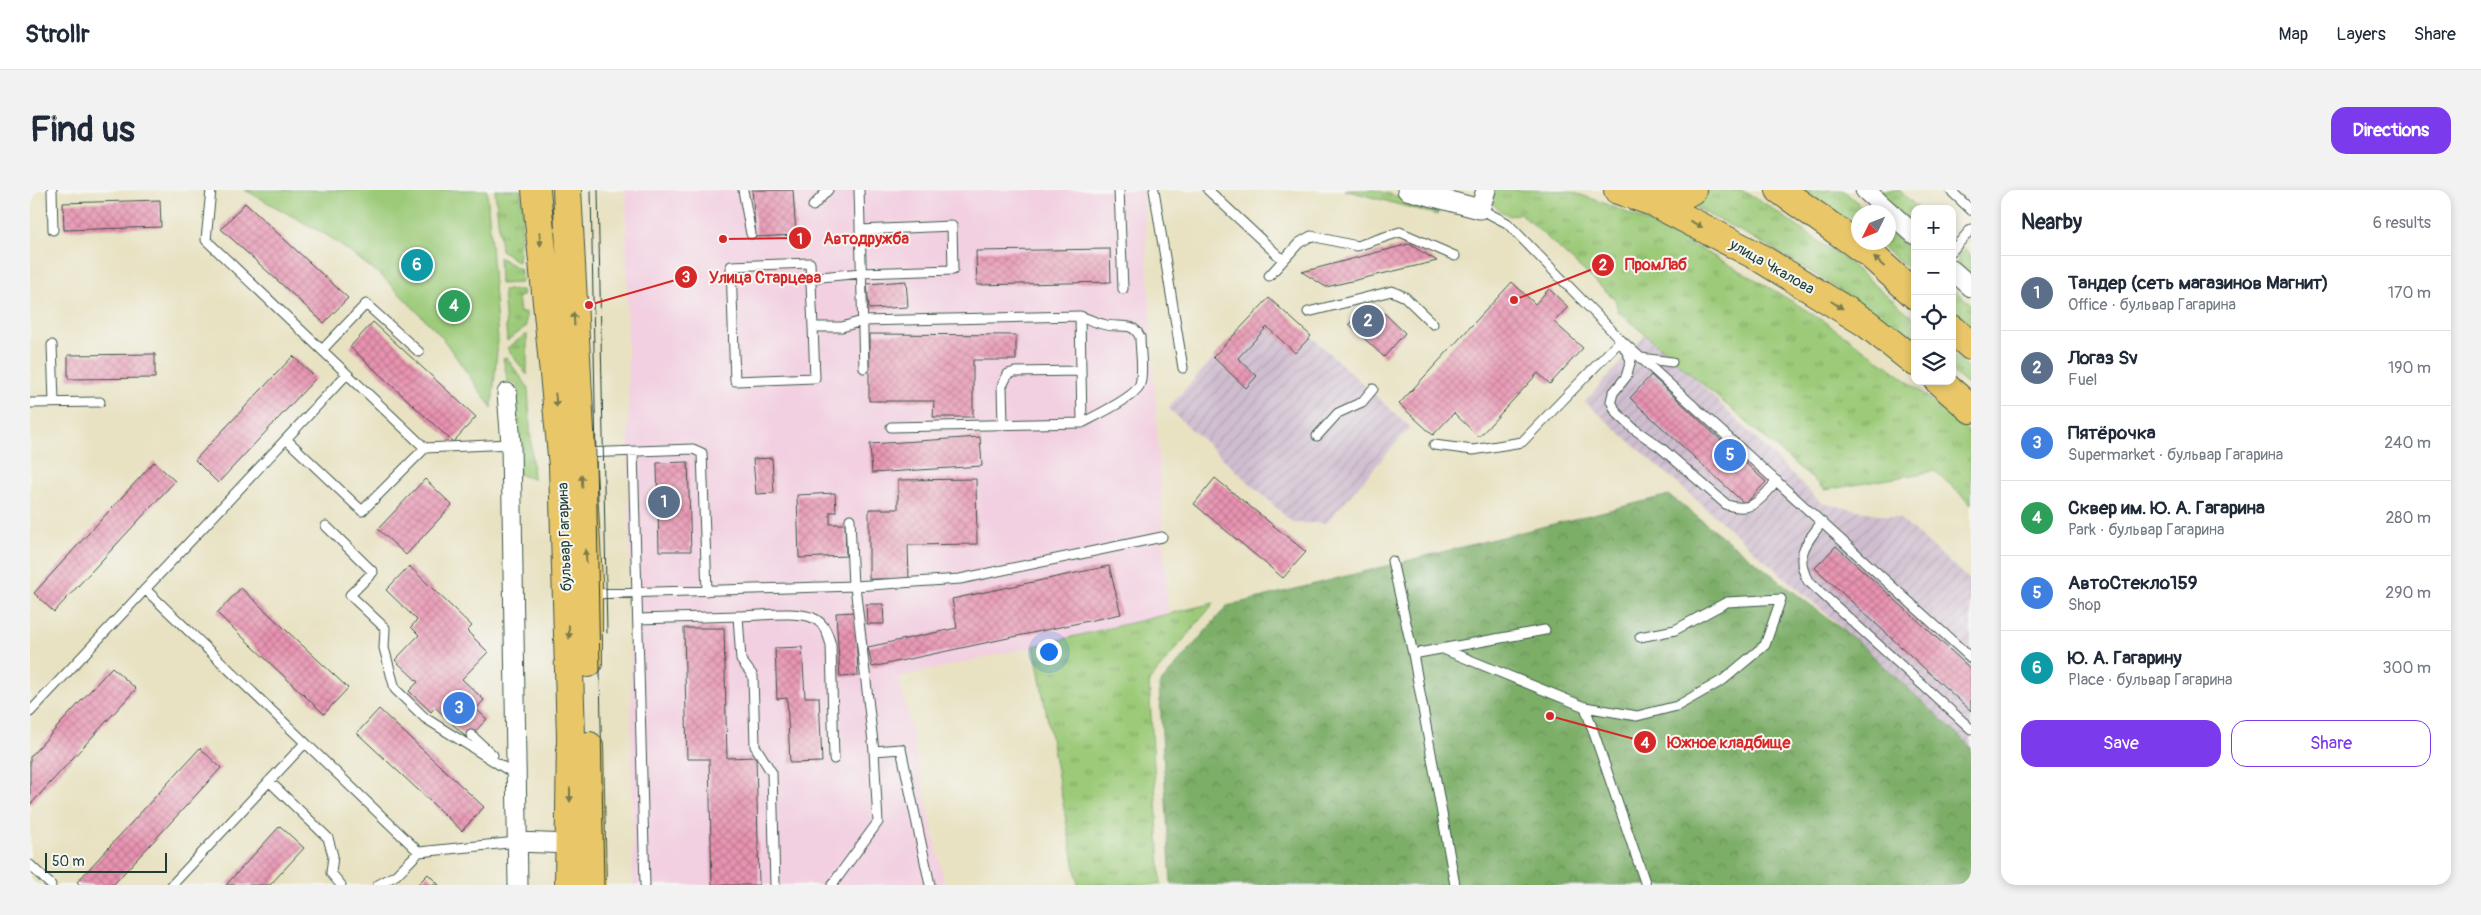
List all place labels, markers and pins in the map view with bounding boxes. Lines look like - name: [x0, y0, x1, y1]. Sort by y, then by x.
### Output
- callout: Автодружба: [788, 223, 919, 254]
- pin: 6: [401, 246, 433, 284]
- callout: ПромЛаб: [1590, 249, 1698, 280]
- callout: Улица Старцева: [673, 262, 831, 293]
- pin: 4: [438, 287, 470, 325]
- pin: 2: [1352, 302, 1384, 340]
- pin: 5: [1714, 436, 1746, 474]
- pin: 1: [648, 483, 680, 521]
- pin: 3: [443, 689, 475, 727]
- callout: Южное кладбище: [1632, 727, 1800, 758]

